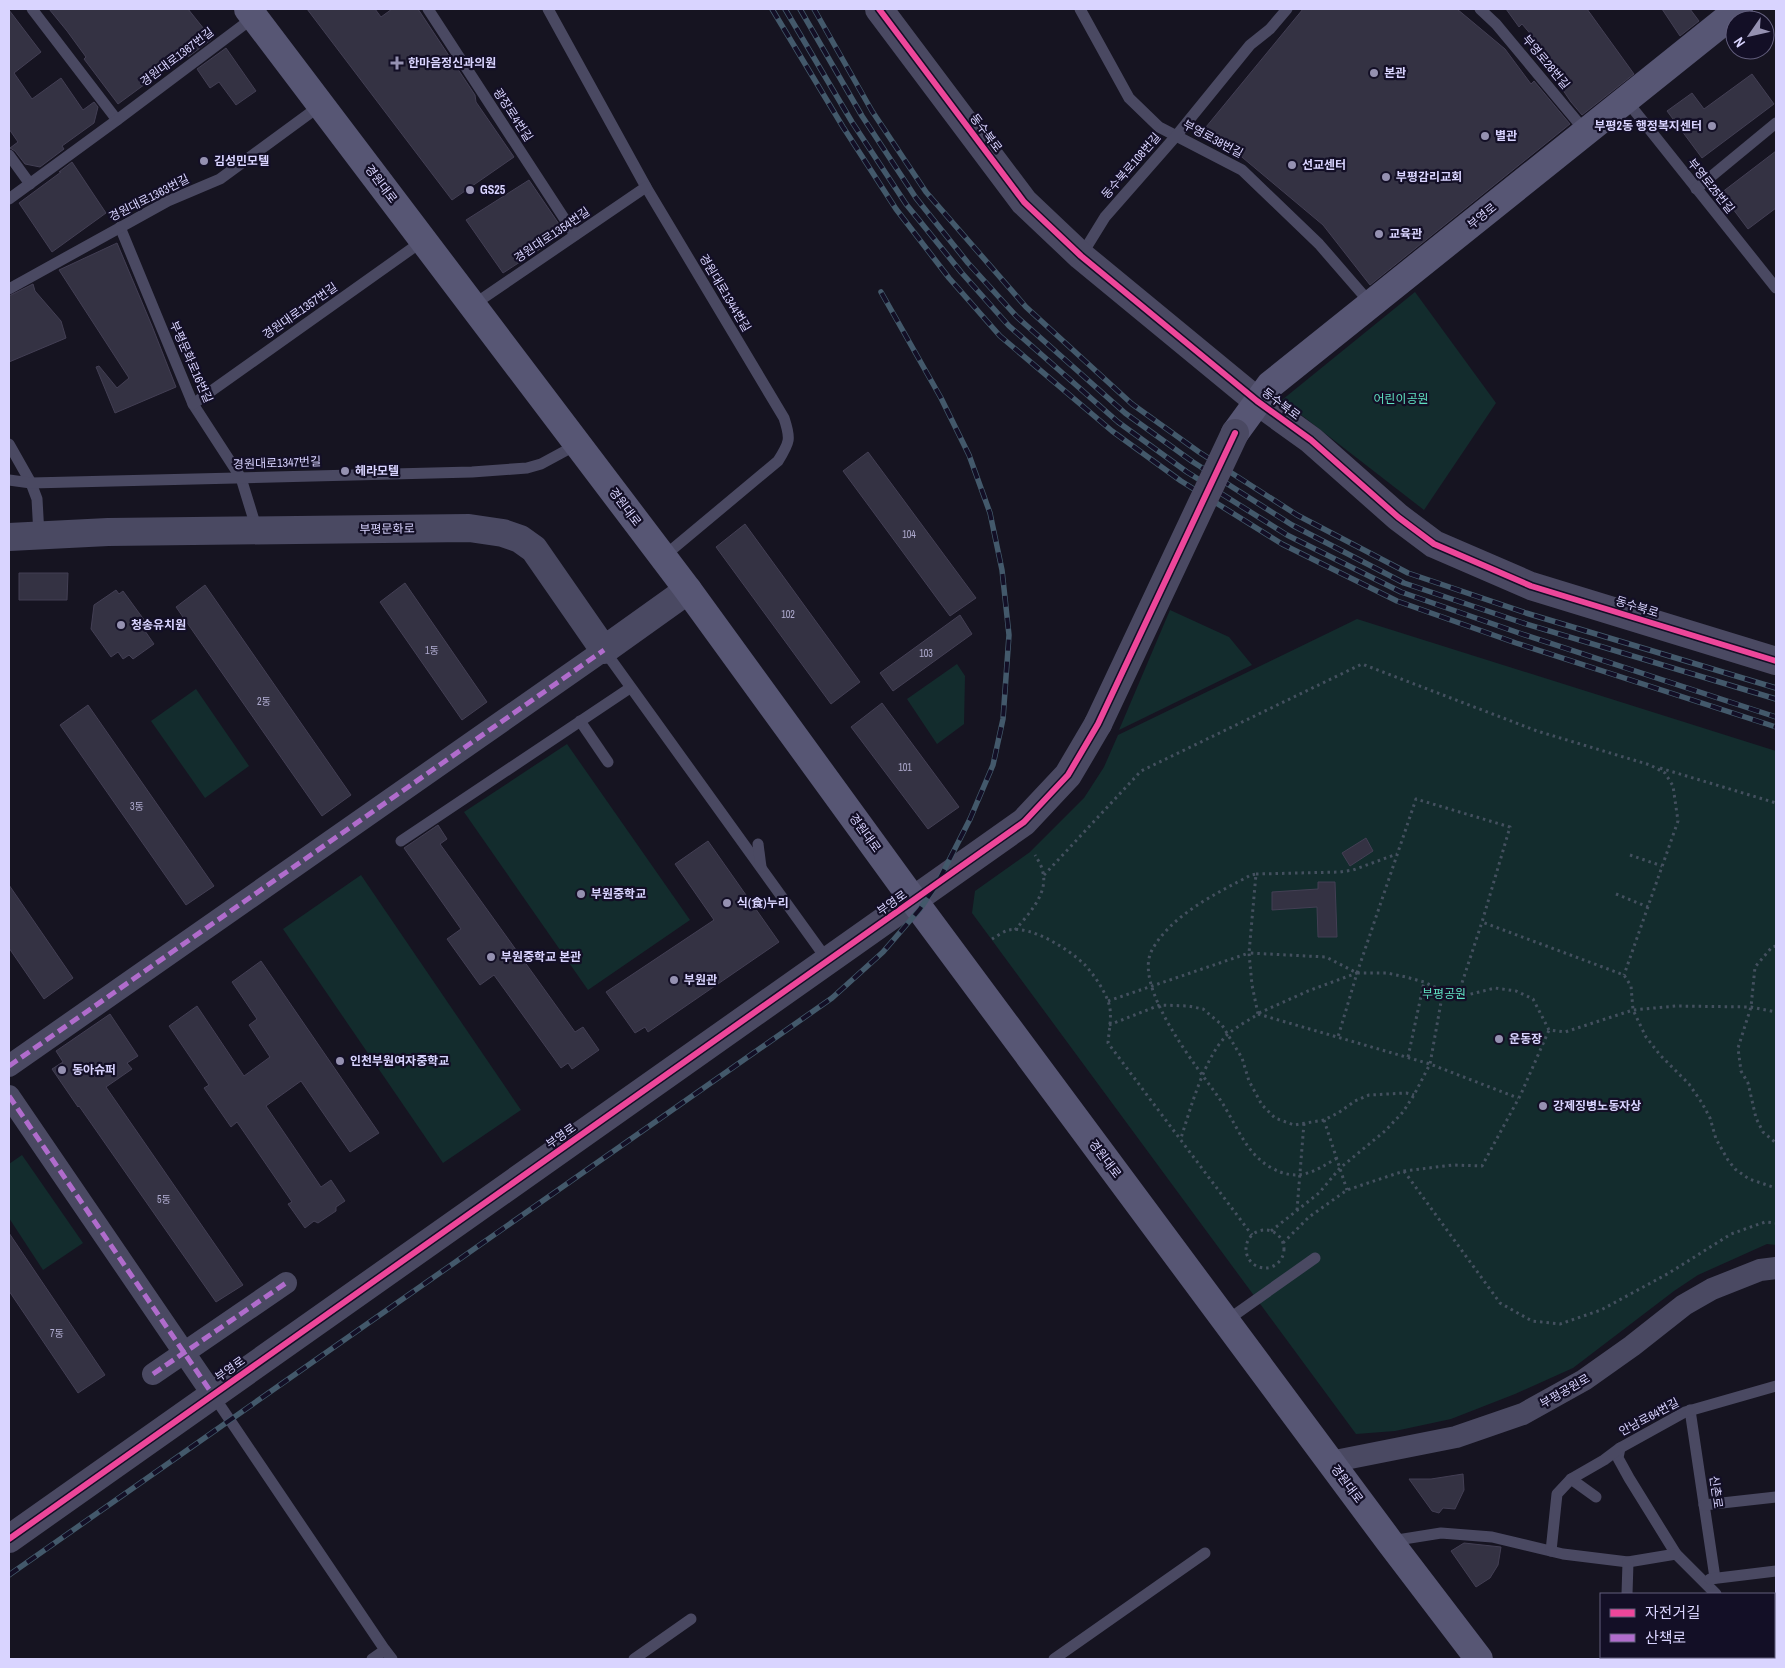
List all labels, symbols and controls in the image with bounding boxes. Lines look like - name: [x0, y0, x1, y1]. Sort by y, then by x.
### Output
- north arrow: [1725, 10, 1775, 60]
- street label: 경원대로1367번길: [137, 24, 217, 90]
- street label: 부영로28번길: [1519, 32, 1573, 92]
- text: N: [1729, 34, 1749, 51]
- place label: 한마음정신과의원: [408, 55, 496, 71]
- marker: 한마음정신과의원: [390, 56, 404, 70]
- place label: 본관: [1384, 65, 1406, 81]
- marker: 본관: [1368, 67, 1380, 79]
- street label: 광장로4번길: [490, 85, 536, 145]
- street label: 동수북로: [966, 111, 1006, 155]
- street label: 부영로38번길: [1180, 116, 1246, 162]
- place label: 부평2동 행정복지센터: [1594, 118, 1702, 134]
- marker: 부평2동 행정복지센터: [1706, 120, 1718, 132]
- place label: 별관: [1495, 128, 1517, 144]
- street label: 동수북로108번길: [1098, 130, 1164, 202]
- marker: 별관: [1479, 130, 1491, 142]
- place label: 김성민모텔: [214, 153, 269, 169]
- marker: 김성민모텔: [198, 155, 210, 167]
- street label: 부영로25번길: [1684, 155, 1738, 217]
- place label: 선교센터: [1302, 157, 1346, 173]
- marker: 선교센터: [1286, 159, 1298, 171]
- street label: 경원대로: [361, 162, 401, 206]
- place label: 부평감리교회: [1396, 169, 1462, 185]
- street label: 경원대로1363번길: [106, 171, 192, 225]
- marker: 부평감리교회: [1380, 171, 1392, 183]
- place label: GS25: [480, 182, 506, 198]
- marker: GS25: [464, 184, 476, 196]
- street label: 부영로: [1464, 199, 1500, 233]
- street label: 경원대로1354번길: [511, 204, 593, 266]
- place label: 교육관: [1389, 226, 1422, 242]
- marker: 교육관: [1373, 228, 1385, 240]
- street label: 경원대로1344번길: [695, 251, 755, 335]
- street label: 경원대로1357번길: [259, 279, 341, 343]
- street label: 부평문화로16번길: [166, 318, 216, 406]
- street label: 동수북로: [1259, 384, 1303, 424]
- park label: 어린이공원: [1373, 391, 1429, 407]
- street label: 경원대로1347번길: [233, 453, 321, 473]
- place label: 헤라모텔: [355, 463, 399, 479]
- marker: 헤라모텔: [339, 465, 351, 477]
- street label: 경원대로: [605, 485, 645, 529]
- street label: 부평문화로: [359, 521, 415, 537]
- house number: 104: [902, 528, 916, 541]
- street label: 동수북로: [1614, 593, 1660, 621]
- house number: 102: [781, 608, 795, 621]
- place label: 청송유치원: [131, 617, 186, 633]
- marker: 청송유치원: [115, 619, 127, 631]
- house number: 1동: [425, 644, 439, 657]
- house number: 103: [919, 647, 933, 660]
- house number: 2동: [257, 695, 271, 708]
- house number: 101: [898, 761, 912, 774]
- house number: 3동: [130, 800, 144, 813]
- street label: 경원대로: [846, 810, 884, 856]
- place label: 부원중학교: [591, 886, 646, 902]
- street label: 부영로: [874, 887, 910, 919]
- marker: 부원중학교: [575, 888, 587, 900]
- place label: 식(食)누리: [737, 895, 789, 911]
- marker: 식(食)누리: [721, 897, 733, 909]
- place label: 부원중학교 본관: [501, 949, 581, 965]
- marker: 부원중학교 본관: [485, 951, 497, 963]
- place label: 부원관: [684, 972, 717, 988]
- marker: 부원관: [668, 974, 680, 986]
- park label: 부평공원: [1422, 986, 1466, 1002]
- place label: 운동장: [1509, 1031, 1542, 1047]
- marker: 운동장: [1493, 1033, 1505, 1045]
- place label: 인천부원여자중학교: [350, 1053, 449, 1069]
- marker: 인천부원여자중학교: [334, 1055, 346, 1067]
- place label: 동아슈퍼: [72, 1062, 116, 1078]
- marker: 동아슈퍼: [56, 1064, 68, 1076]
- place label: 강제징병노동자상: [1553, 1098, 1641, 1114]
- marker: 강제징병노동자상: [1537, 1100, 1549, 1112]
- street label: 부영로: [543, 1120, 579, 1152]
- street label: 경원대로: [1085, 1137, 1125, 1181]
- house number: 5동: [157, 1193, 171, 1206]
- house number: 7동: [50, 1327, 64, 1340]
- street label: 부영로: [212, 1353, 248, 1385]
- street label: 부평공원로: [1537, 1370, 1593, 1412]
- street label: 안남로64번길: [1616, 1394, 1682, 1440]
- street label: 경원대로: [1327, 1462, 1367, 1506]
- street label: 신촌로: [1706, 1474, 1726, 1510]
- legend: [1600, 1593, 1775, 1658]
- text: 자전거길: [1645, 1602, 1700, 1623]
- text: 산책로: [1645, 1627, 1686, 1648]

